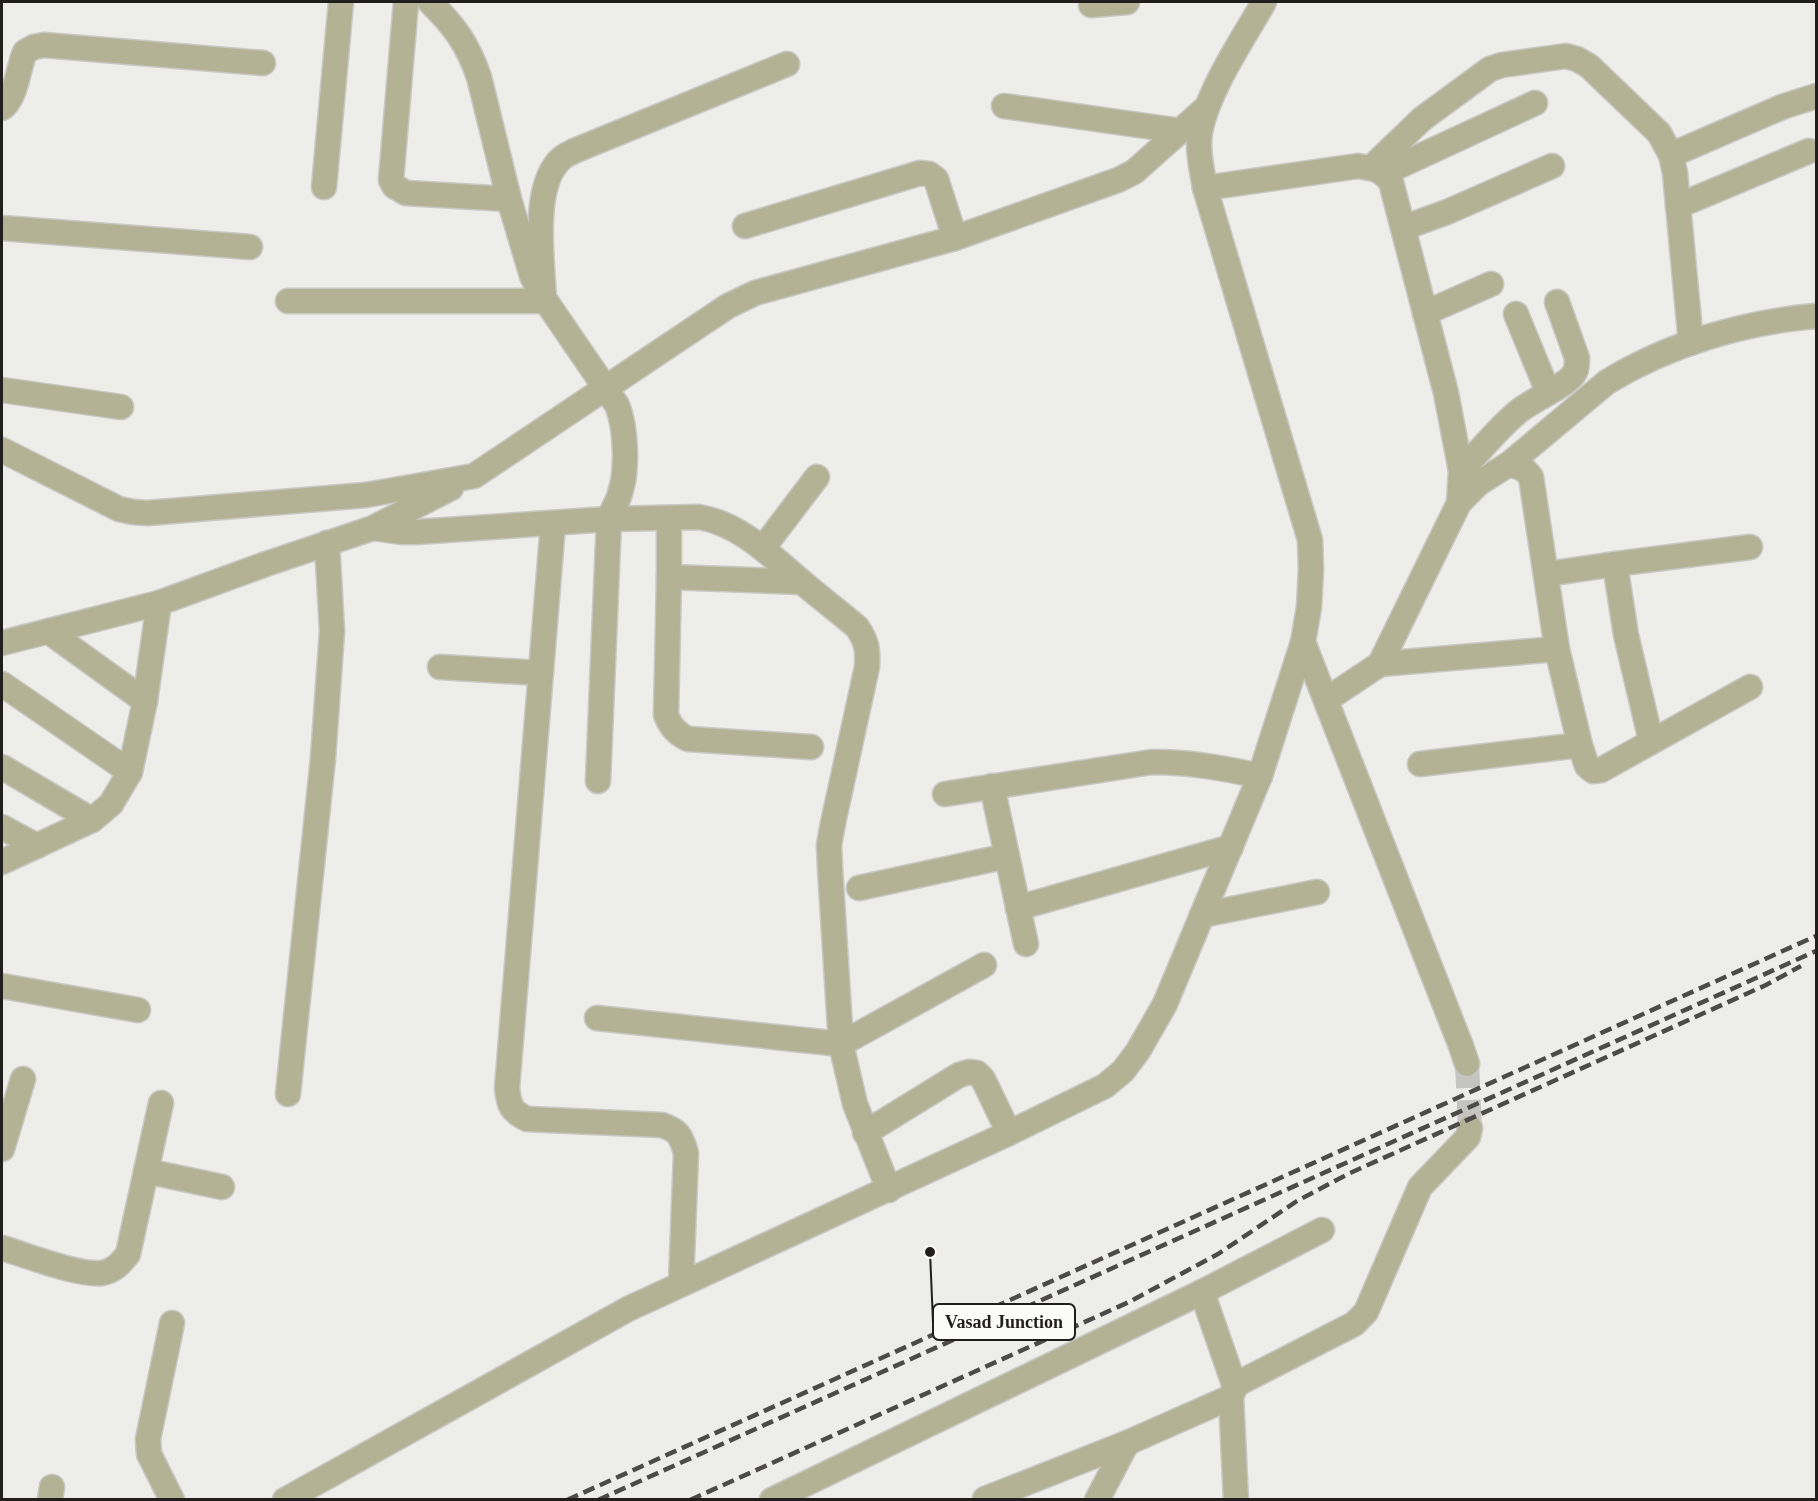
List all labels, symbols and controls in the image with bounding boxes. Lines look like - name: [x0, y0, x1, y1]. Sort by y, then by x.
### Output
- callout: Vasad Junction: [933, 1304, 1075, 1340]
- text: Vasad Junction: [945, 1312, 1063, 1332]

